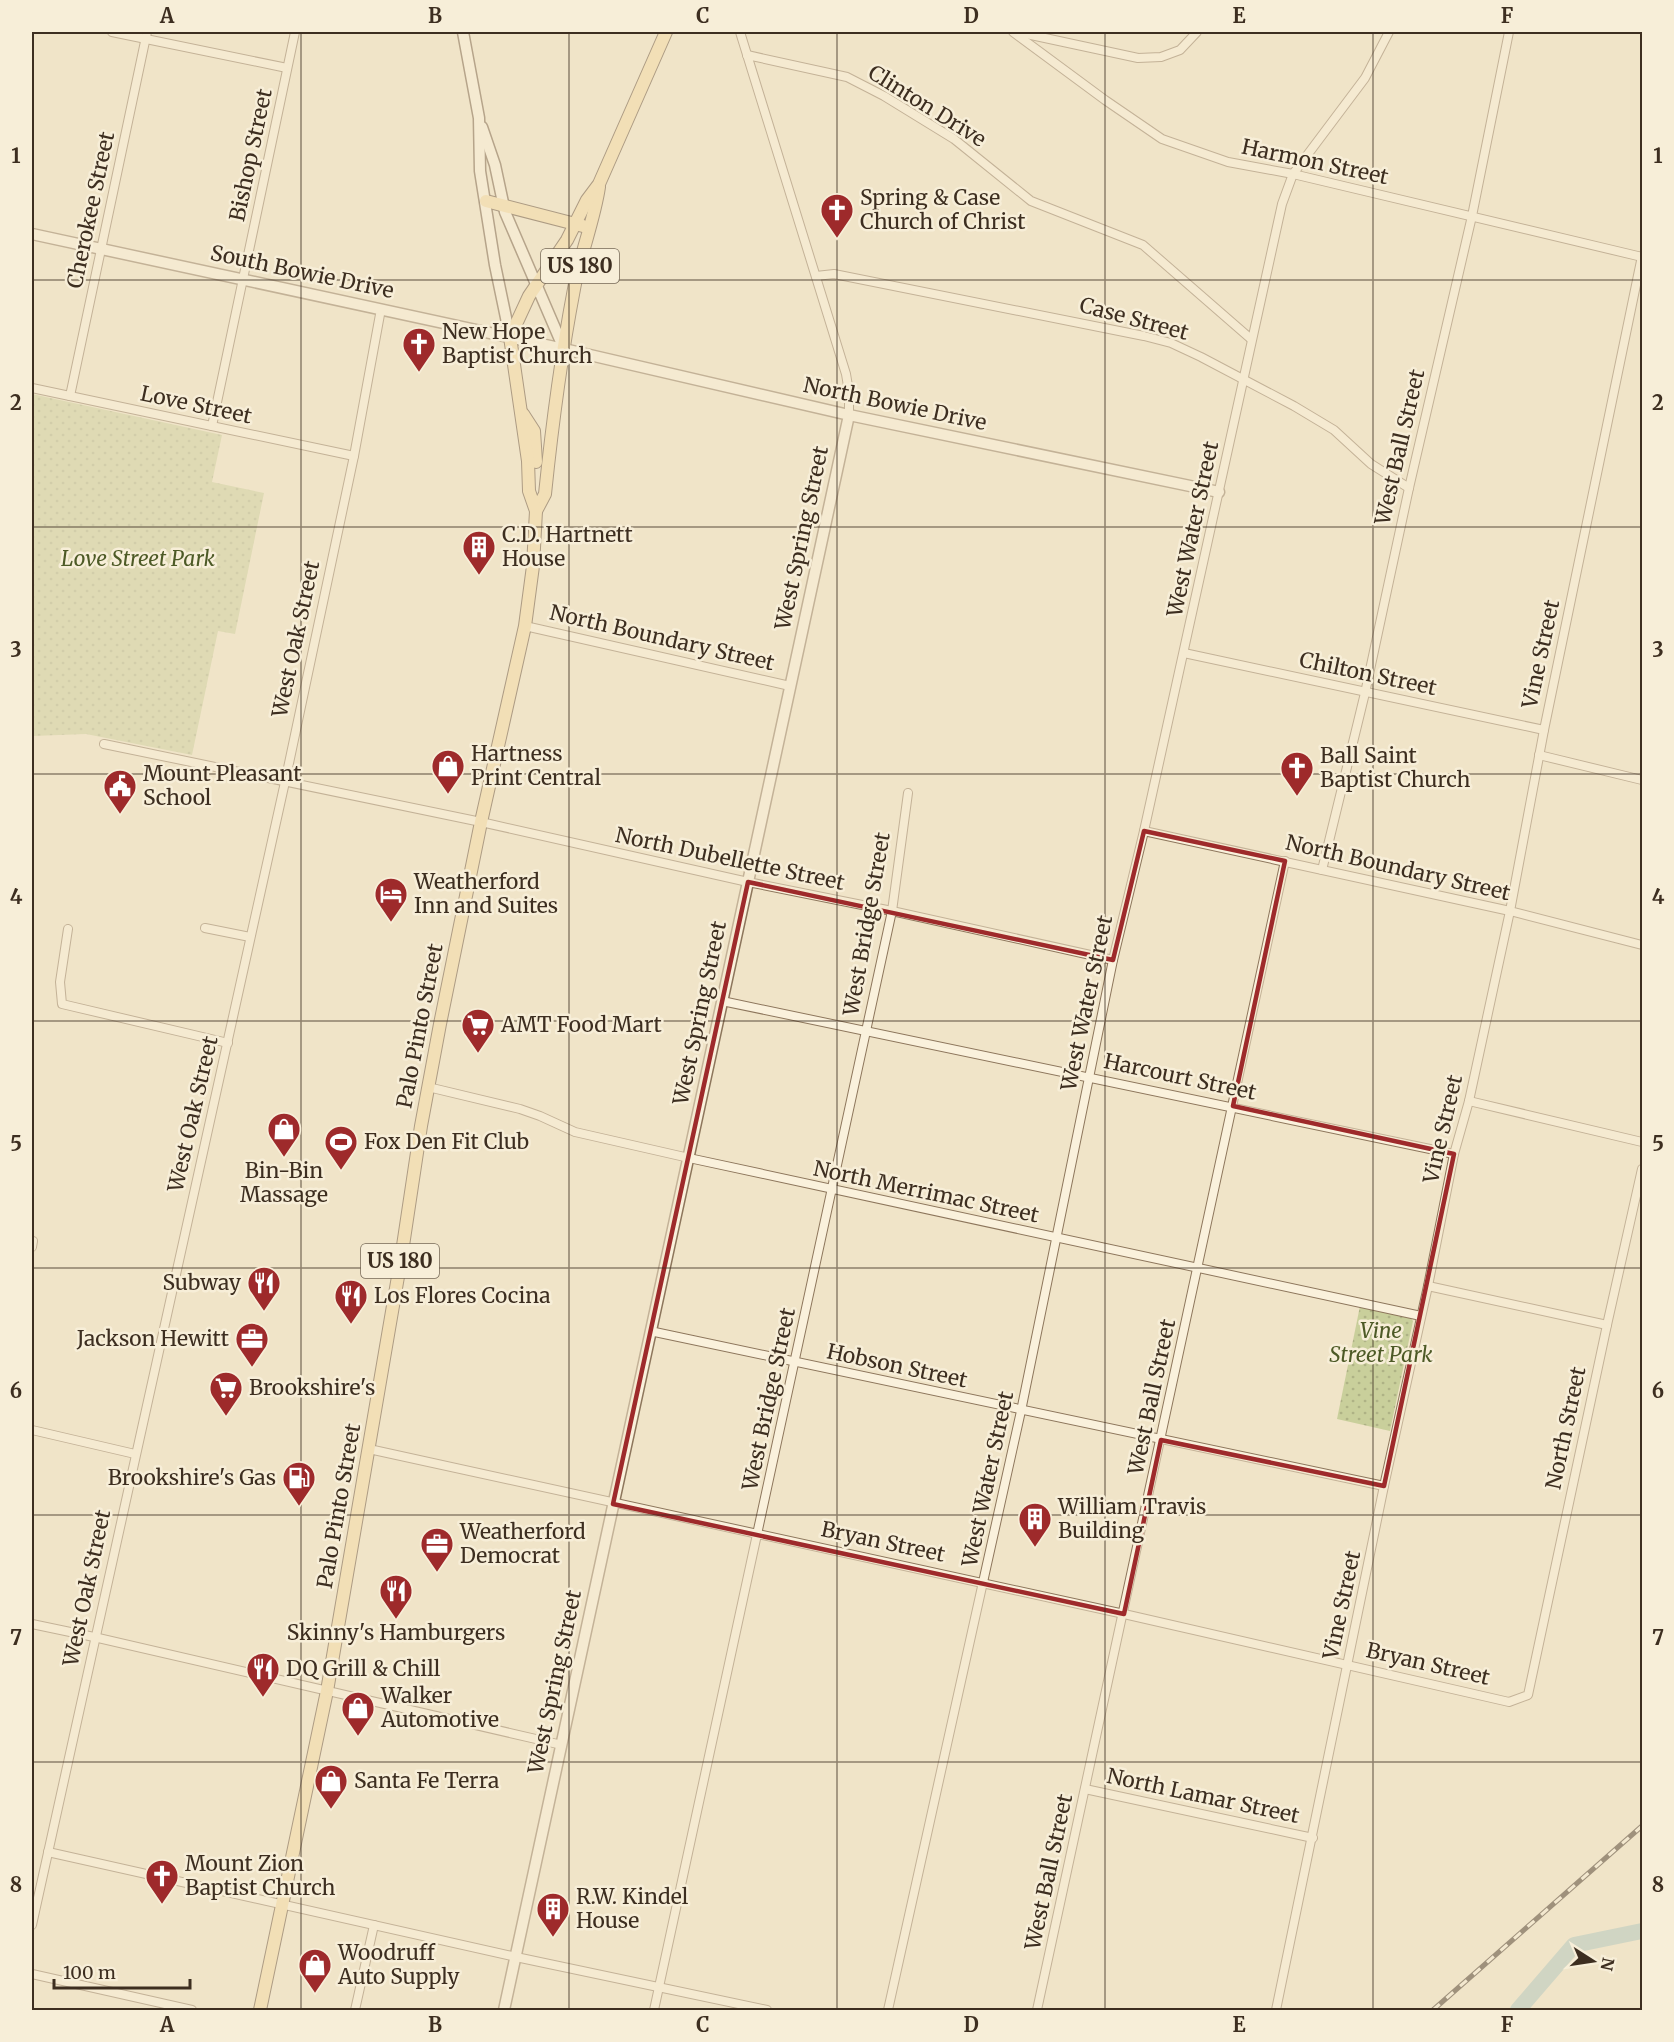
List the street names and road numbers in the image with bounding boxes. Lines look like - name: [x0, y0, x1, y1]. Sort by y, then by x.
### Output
- street label: Clinton Drive: [863, 59, 991, 153]
- street label: Bishop Street: [223, 86, 278, 224]
- street label: Cherokee Street: [61, 129, 120, 291]
- street label: Harmon Street: [1239, 133, 1391, 190]
- street label: South Bowie Drive: [208, 239, 396, 304]
- road number: US 180: [541, 249, 619, 283]
- street label: Case Street: [1077, 291, 1192, 346]
- street label: West Ball Street: [1368, 367, 1431, 528]
- street label: North Bowie Drive: [801, 371, 989, 436]
- street label: Love Street: [138, 380, 254, 429]
- street label: West Water Street: [1160, 439, 1224, 620]
- street label: West Spring Street: [769, 443, 834, 633]
- street label: West Oak Street: [266, 558, 325, 721]
- street label: Vine Street: [1516, 597, 1565, 712]
- street label: North Boundary Street: [547, 599, 777, 676]
- street label: Chilton Street: [1297, 646, 1439, 701]
- street label: North Dubellette Street: [613, 821, 847, 896]
- street label: North Boundary Street: [1283, 829, 1513, 906]
- street label: West Bridge Street: [837, 830, 896, 1019]
- street label: West Water Street: [1054, 913, 1118, 1094]
- street label: West Spring Street: [667, 918, 732, 1108]
- street label: Palo Pinto Street: [390, 941, 449, 1111]
- street label: West Oak Street: [161, 1033, 224, 1196]
- street label: Harcourt Street: [1101, 1047, 1259, 1106]
- street label: Vine Street: [1417, 1072, 1468, 1187]
- street label: North Merrimac Street: [811, 1154, 1041, 1229]
- road number: US 180: [361, 1244, 439, 1278]
- street label: West Bridge Street: [736, 1305, 801, 1494]
- street label: West Ball Street: [1122, 1316, 1181, 1478]
- street label: Hobson Street: [824, 1337, 970, 1394]
- street label: North Street: [1539, 1364, 1592, 1492]
- street label: West Water Street: [955, 1389, 1019, 1570]
- street label: Palo Pinto Street: [311, 1421, 366, 1591]
- street label: West Oak Street: [57, 1507, 116, 1670]
- street label: Bryan Street: [819, 1515, 948, 1568]
- street label: Vine Street: [1317, 1548, 1366, 1663]
- street label: West Spring Street: [522, 1587, 587, 1777]
- street label: Bryan Street: [1364, 1636, 1493, 1691]
- street label: North Lamar Street: [1104, 1762, 1302, 1829]
- street label: West Ball Street: [1019, 1791, 1078, 1953]

